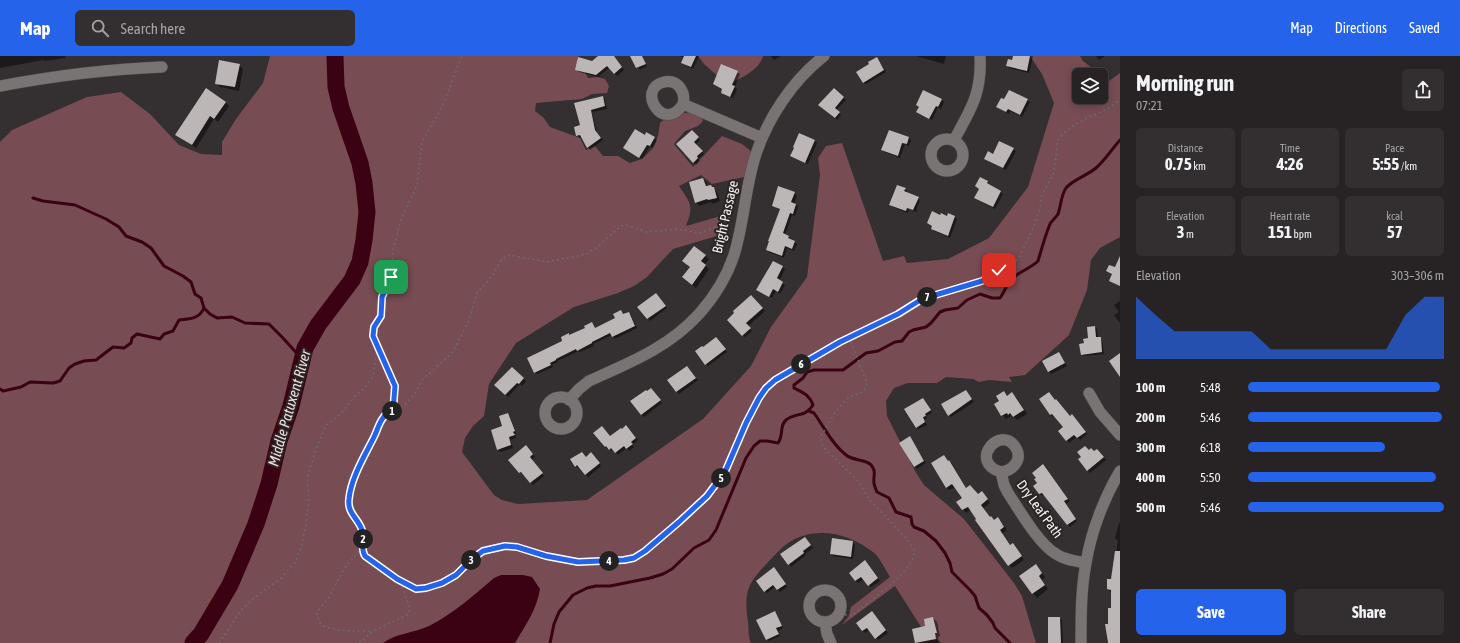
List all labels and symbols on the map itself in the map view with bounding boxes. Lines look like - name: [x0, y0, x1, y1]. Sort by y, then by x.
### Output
- street label: Bright Passage: [709, 179, 741, 255]
- pin: [982, 253, 1016, 287]
- pin: [374, 260, 408, 294]
- pin: 7: [917, 287, 937, 307]
- water label: Middle Patuxent River: [264, 347, 314, 468]
- pin: 6: [791, 354, 811, 374]
- pin: 1: [382, 401, 402, 421]
- pin: 5: [711, 468, 731, 488]
- street label: Dry Leaf Path: [1014, 477, 1066, 541]
- pin: 2: [353, 529, 373, 549]
- pin: 3: [461, 550, 481, 570]
- pin: 4: [599, 551, 619, 571]

